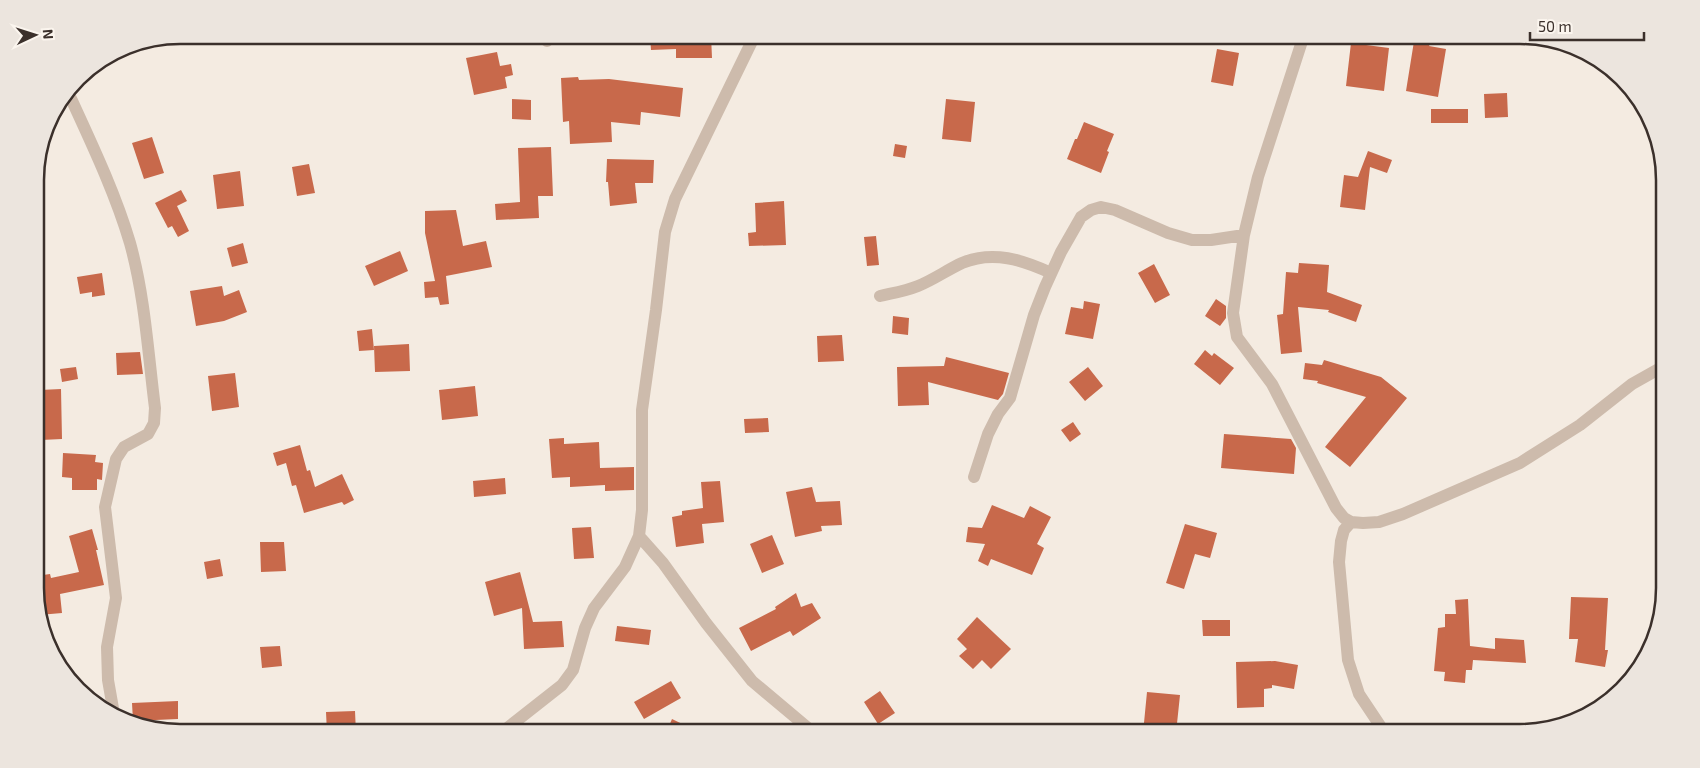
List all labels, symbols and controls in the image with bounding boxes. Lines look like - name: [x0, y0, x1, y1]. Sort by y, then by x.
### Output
- north arrow: [10, 10, 60, 60]
- scale bar: [1530, 10, 1644, 42]
- text: 50 m: [1538, 17, 1572, 35]
- text: N: [40, 28, 57, 40]

